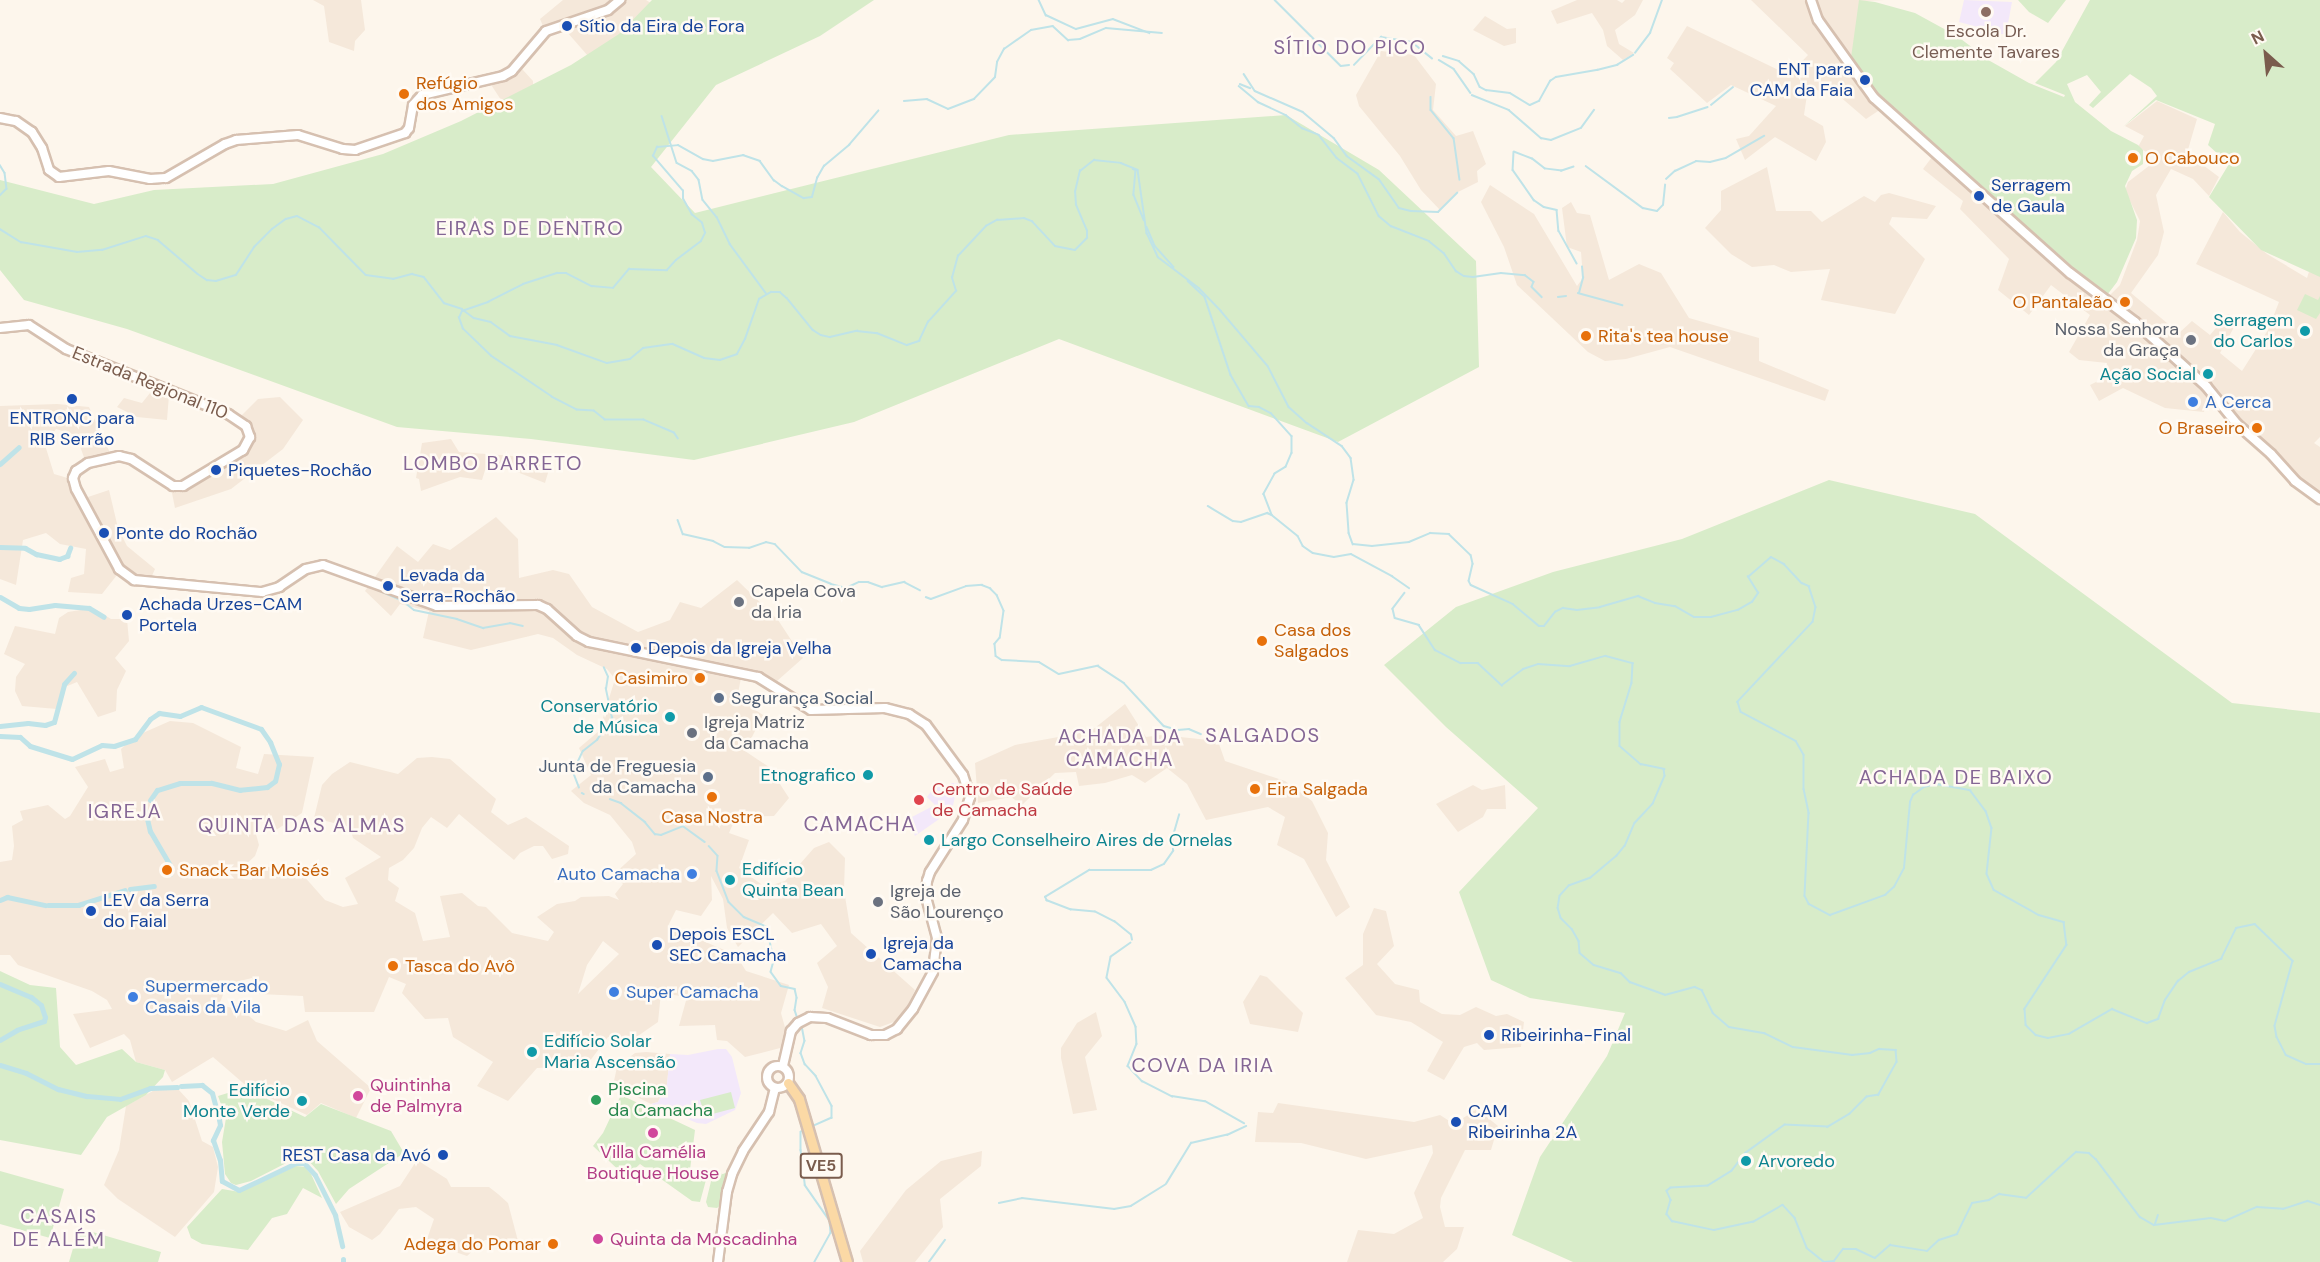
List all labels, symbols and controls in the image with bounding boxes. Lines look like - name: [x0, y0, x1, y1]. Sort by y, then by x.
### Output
- marker: Escola Dr. Clemente Tavares: [1979, 5, 1993, 19]
- place label: Sítio da Eira de Fora: [579, 15, 745, 37]
- marker: Sítio da Eira de Fora: [560, 19, 574, 33]
- place label: Escola Dr. Clemente Tavares: [1912, 21, 2060, 63]
- north arrow: [2236, 24, 2296, 84]
- text: N: [2248, 26, 2268, 50]
- district label: SÍTIO DO PICO: [1273, 35, 1427, 59]
- place label: ENT para CAM da Faia: [1750, 59, 1853, 101]
- place label: Refúgio dos Amigos: [416, 73, 513, 116]
- marker: ENT para CAM da Faia: [1858, 73, 1872, 87]
- marker: Refúgio dos Amigos: [397, 87, 411, 101]
- place label: O Cabouco: [2145, 147, 2240, 169]
- marker: O Cabouco: [2126, 151, 2140, 165]
- place label: Serragem de Gaula: [1991, 175, 2071, 218]
- marker: Serragem de Gaula: [1972, 189, 1986, 203]
- district label: EIRAS DE DENTRO: [436, 216, 624, 240]
- place label: O Pantaleão: [2013, 291, 2113, 313]
- marker: O Pantaleão: [2118, 295, 2132, 309]
- place label: Serragem do Carlos: [2213, 310, 2293, 352]
- place label: Nossa Senhora da Graça: [2055, 319, 2179, 362]
- marker: Serragem do Carlos: [2298, 324, 2312, 338]
- place label: Rita's tea house: [1598, 325, 1729, 347]
- marker: Rita's tea house: [1579, 329, 1593, 343]
- marker: Nossa Senhora da Graça: [2184, 333, 2198, 347]
- street label: Estrada Regional 110: [69, 342, 231, 424]
- place label: Ação Social: [2099, 363, 2196, 385]
- marker: Ação Social: [2201, 367, 2215, 381]
- place label: A Cerca: [2205, 391, 2271, 413]
- marker: ENTRONC para RIB Serrão: [65, 392, 79, 406]
- marker: A Cerca: [2186, 395, 2200, 409]
- place label: ENTRONC para RIB Serrão: [10, 408, 134, 450]
- place label: O Braseiro: [2158, 417, 2245, 439]
- marker: O Braseiro: [2250, 421, 2264, 435]
- district label: LOMBO BARRETO: [403, 451, 583, 475]
- place label: Piquetes-Rochão: [228, 459, 372, 481]
- marker: Piquetes-Rochão: [209, 463, 223, 477]
- place label: Ponte do Rochão: [116, 522, 257, 544]
- marker: Ponte do Rochão: [97, 526, 111, 540]
- place label: Levada da Serra-Rochão: [400, 565, 515, 608]
- marker: Levada da Serra-Rochão: [381, 579, 395, 593]
- place label: Capela Cova da Iria: [751, 581, 856, 624]
- place label: Achada Urzes-CAM Portela: [139, 594, 302, 636]
- marker: Capela Cova da Iria: [732, 595, 746, 609]
- marker: Achada Urzes-CAM Portela: [120, 608, 134, 622]
- place label: Casa dos Salgados: [1274, 620, 1351, 662]
- marker: Casa dos Salgados: [1255, 634, 1269, 648]
- place label: Depois da Igreja Velha: [648, 637, 832, 659]
- marker: Depois da Igreja Velha: [629, 641, 643, 655]
- place label: Casimiro: [615, 667, 688, 689]
- marker: Casimiro: [693, 671, 707, 685]
- place label: Segurança Social: [731, 687, 873, 709]
- marker: Segurança Social: [712, 691, 726, 705]
- place label: Conservatório de Música: [540, 696, 658, 738]
- marker: Conservatório de Música: [663, 710, 677, 724]
- place label: Igreja Matriz da Camacha: [704, 712, 809, 754]
- district label: SALGADOS: [1205, 723, 1321, 747]
- district label: ACHADA DA CAMACHA: [1058, 725, 1182, 772]
- marker: Igreja Matriz da Camacha: [685, 726, 699, 740]
- place label: Junta de Freguesia da Camacha: [539, 756, 696, 798]
- place label: Etnografico: [761, 764, 856, 786]
- district label: ACHADA DE BAIXO: [1859, 765, 2053, 789]
- marker: Etnografico: [861, 768, 875, 782]
- marker: Junta de Freguesia da Camacha: [701, 770, 715, 784]
- place label: Eira Salgada: [1267, 778, 1368, 800]
- place label: Centro de Saúde de Camacha: [932, 779, 1073, 822]
- marker: Eira Salgada: [1248, 782, 1262, 796]
- marker: Casa Nostra: [705, 790, 719, 804]
- marker: Centro de Saúde de Camacha: [910, 791, 928, 809]
- district label: IGREJA: [88, 799, 162, 823]
- place label: Casa Nostra: [661, 806, 763, 828]
- district label: CAMACHA: [803, 811, 917, 837]
- district label: QUINTA DAS ALMAS: [198, 813, 406, 837]
- place label: Largo Conselheiro Aires de Ornelas: [941, 829, 1233, 851]
- marker: Largo Conselheiro Aires de Ornelas: [922, 833, 936, 847]
- place label: Snack-Bar Moisés: [179, 859, 329, 881]
- place label: Edifício Quinta Bean: [742, 859, 844, 902]
- marker: Snack-Bar Moisés: [160, 863, 174, 877]
- place label: Auto Camacha: [557, 863, 680, 885]
- marker: Auto Camacha: [685, 867, 699, 881]
- marker: Edifício Quinta Bean: [723, 873, 737, 887]
- place label: Igreja de São Lourenço: [890, 881, 1004, 924]
- place label: LEV da Serra do Faial: [103, 890, 209, 932]
- marker: Igreja de São Lourenço: [871, 895, 885, 909]
- marker: LEV da Serra do Faial: [84, 904, 98, 918]
- place label: Depois ESCL SEC Camacha: [669, 924, 786, 966]
- place label: Igreja da Camacha: [883, 933, 962, 976]
- marker: Depois ESCL SEC Camacha: [650, 938, 664, 952]
- marker: Igreja da Camacha: [864, 947, 878, 961]
- place label: Tasca do Avô: [405, 955, 515, 977]
- marker: Tasca do Avô: [386, 959, 400, 973]
- place label: Supermercado Casais da Vila: [145, 976, 269, 1018]
- place label: Super Camacha: [626, 981, 759, 1003]
- marker: Super Camacha: [607, 985, 621, 999]
- marker: Supermercado Casais da Vila: [126, 990, 140, 1004]
- place label: Ribeirinha-Final: [1501, 1024, 1631, 1046]
- marker: Ribeirinha-Final: [1482, 1028, 1496, 1042]
- place label: Edifício Solar Maria Ascensão: [544, 1031, 676, 1074]
- marker: Edifício Solar Maria Ascensão: [525, 1045, 539, 1059]
- district label: COVA DA IRIA: [1131, 1053, 1275, 1077]
- place label: Quintinha de Palmyra: [370, 1075, 462, 1118]
- place label: Piscina da Camacha: [608, 1079, 713, 1122]
- place label: Edifício Monte Verde: [183, 1080, 290, 1122]
- marker: Quintinha de Palmyra: [351, 1089, 365, 1103]
- marker: Piscina da Camacha: [589, 1093, 603, 1107]
- marker: Edifício Monte Verde: [295, 1094, 309, 1108]
- place label: CAM Ribeirinha 2A: [1468, 1101, 1577, 1144]
- marker: CAM Ribeirinha 2A: [1449, 1115, 1463, 1129]
- marker: Villa Camélia Boutique House: [646, 1126, 660, 1140]
- place label: Villa Camélia Boutique House: [587, 1142, 719, 1184]
- place label: REST Casa da Avó: [282, 1144, 431, 1166]
- marker: REST Casa da Avó: [436, 1148, 450, 1162]
- place label: Arvoredo: [1758, 1150, 1835, 1172]
- road number: VE5: [798, 1153, 844, 1179]
- marker: Arvoredo: [1739, 1154, 1753, 1168]
- district label: CASAIS DE ALÉM: [13, 1204, 105, 1251]
- place label: Quinta da Moscadinha: [610, 1228, 797, 1250]
- marker: Quinta da Moscadinha: [591, 1232, 605, 1246]
- place label: Adega do Pomar: [404, 1233, 541, 1255]
- marker: Adega do Pomar: [546, 1237, 560, 1251]

